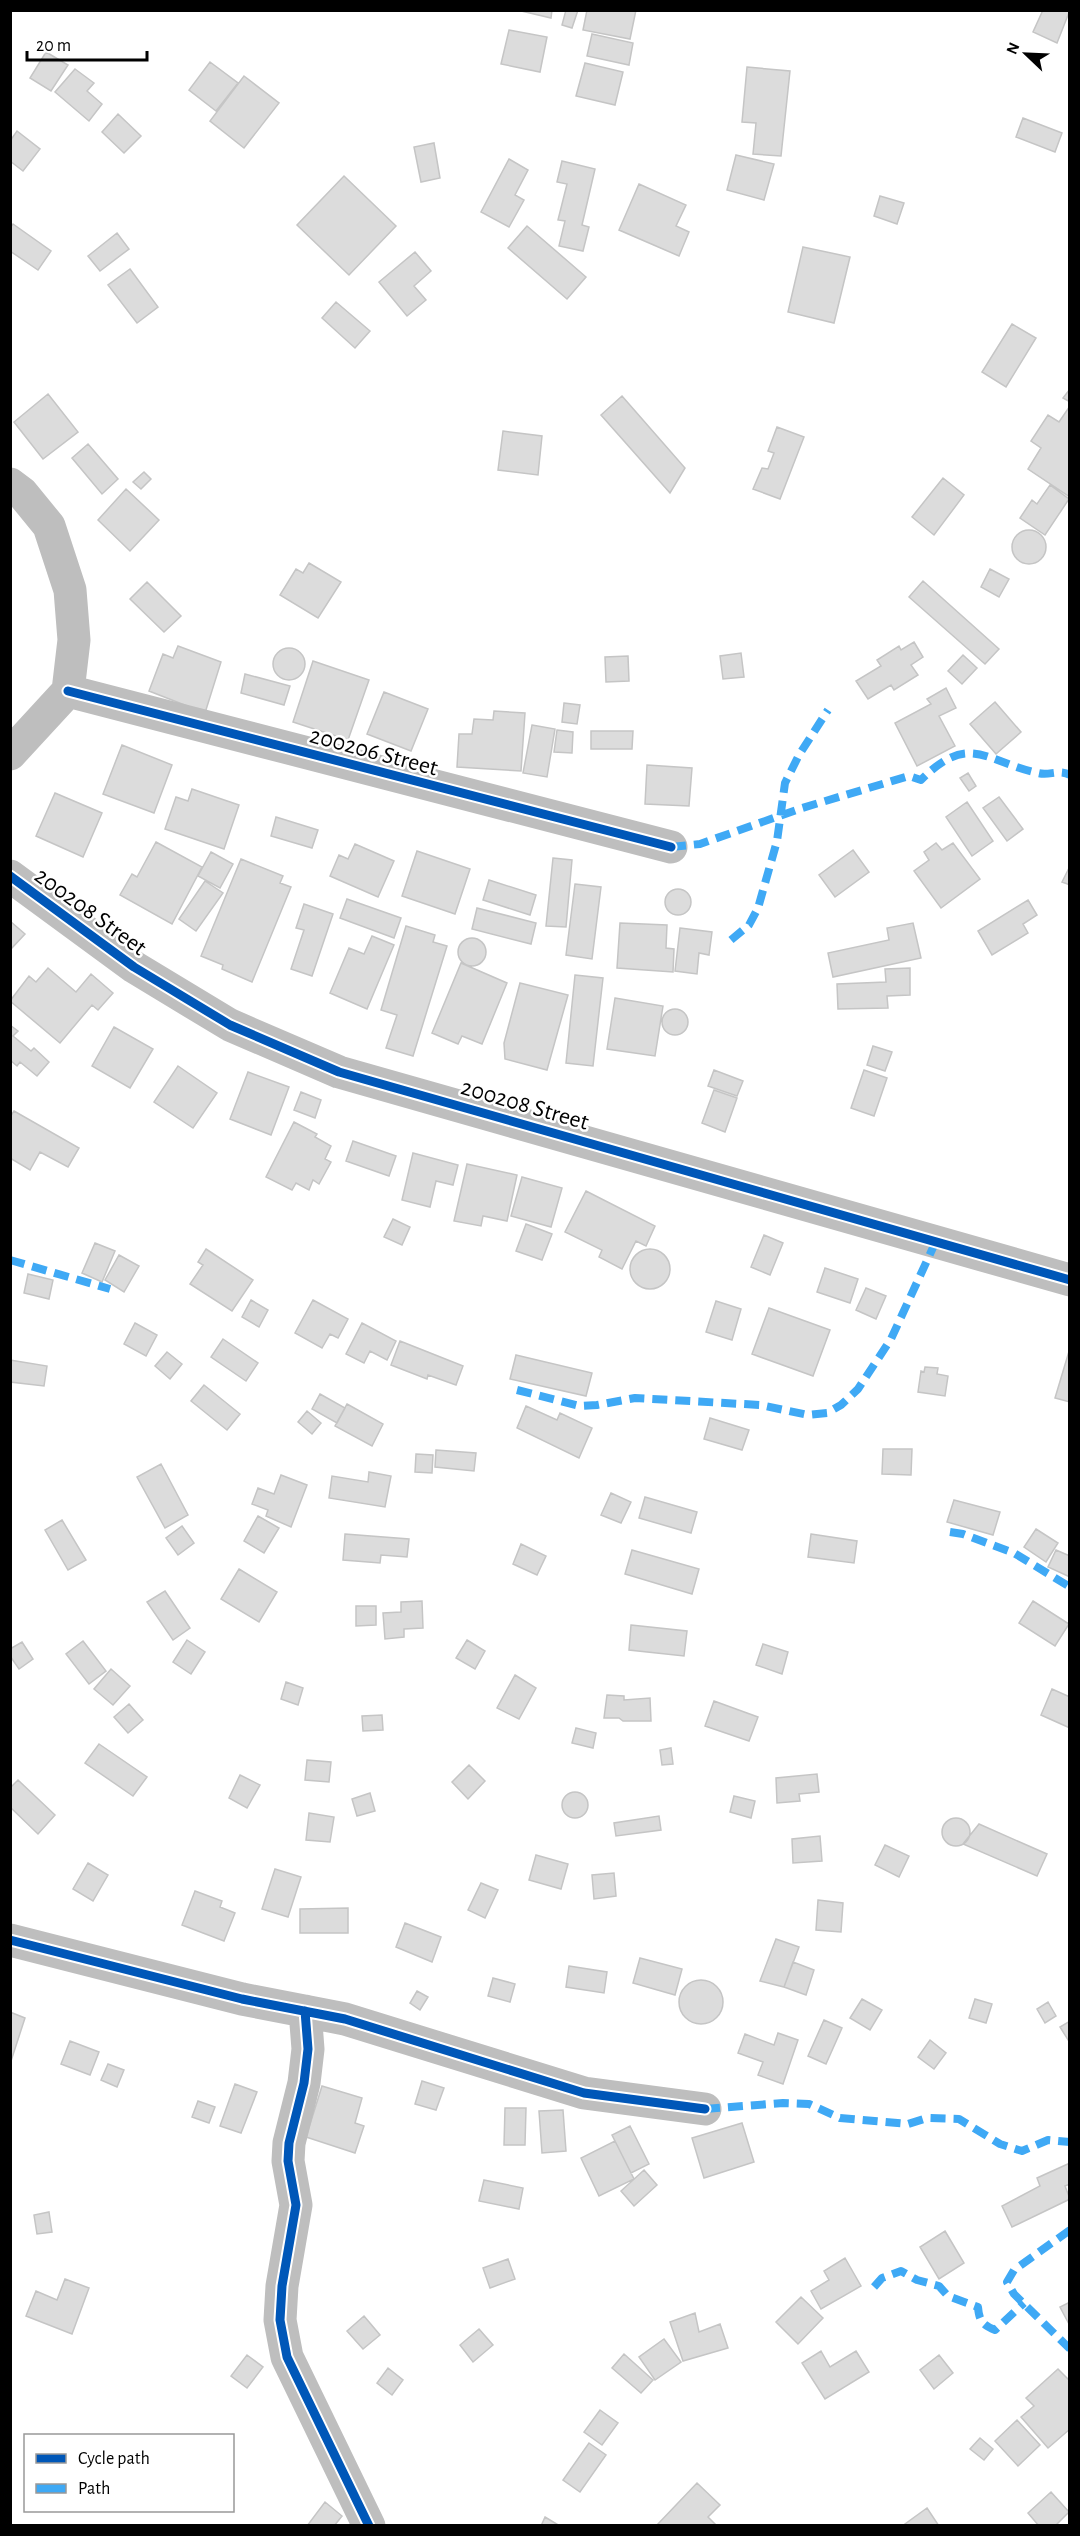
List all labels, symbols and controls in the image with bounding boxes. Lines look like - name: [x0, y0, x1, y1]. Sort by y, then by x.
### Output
- scale bar: [27, 24, 147, 62]
- north arrow: [996, 24, 1056, 84]
- text: 20 m: [36, 37, 71, 55]
- text: N: [1004, 40, 1023, 57]
- street label: 200206 Street: [307, 723, 441, 781]
- street label: 200208 Street: [30, 863, 151, 960]
- street label: 200208 Street: [458, 1075, 592, 1135]
- legend: [24, 2434, 234, 2512]
- text: Cycle path: [78, 2450, 150, 2468]
- text: Path: [78, 2480, 110, 2498]

